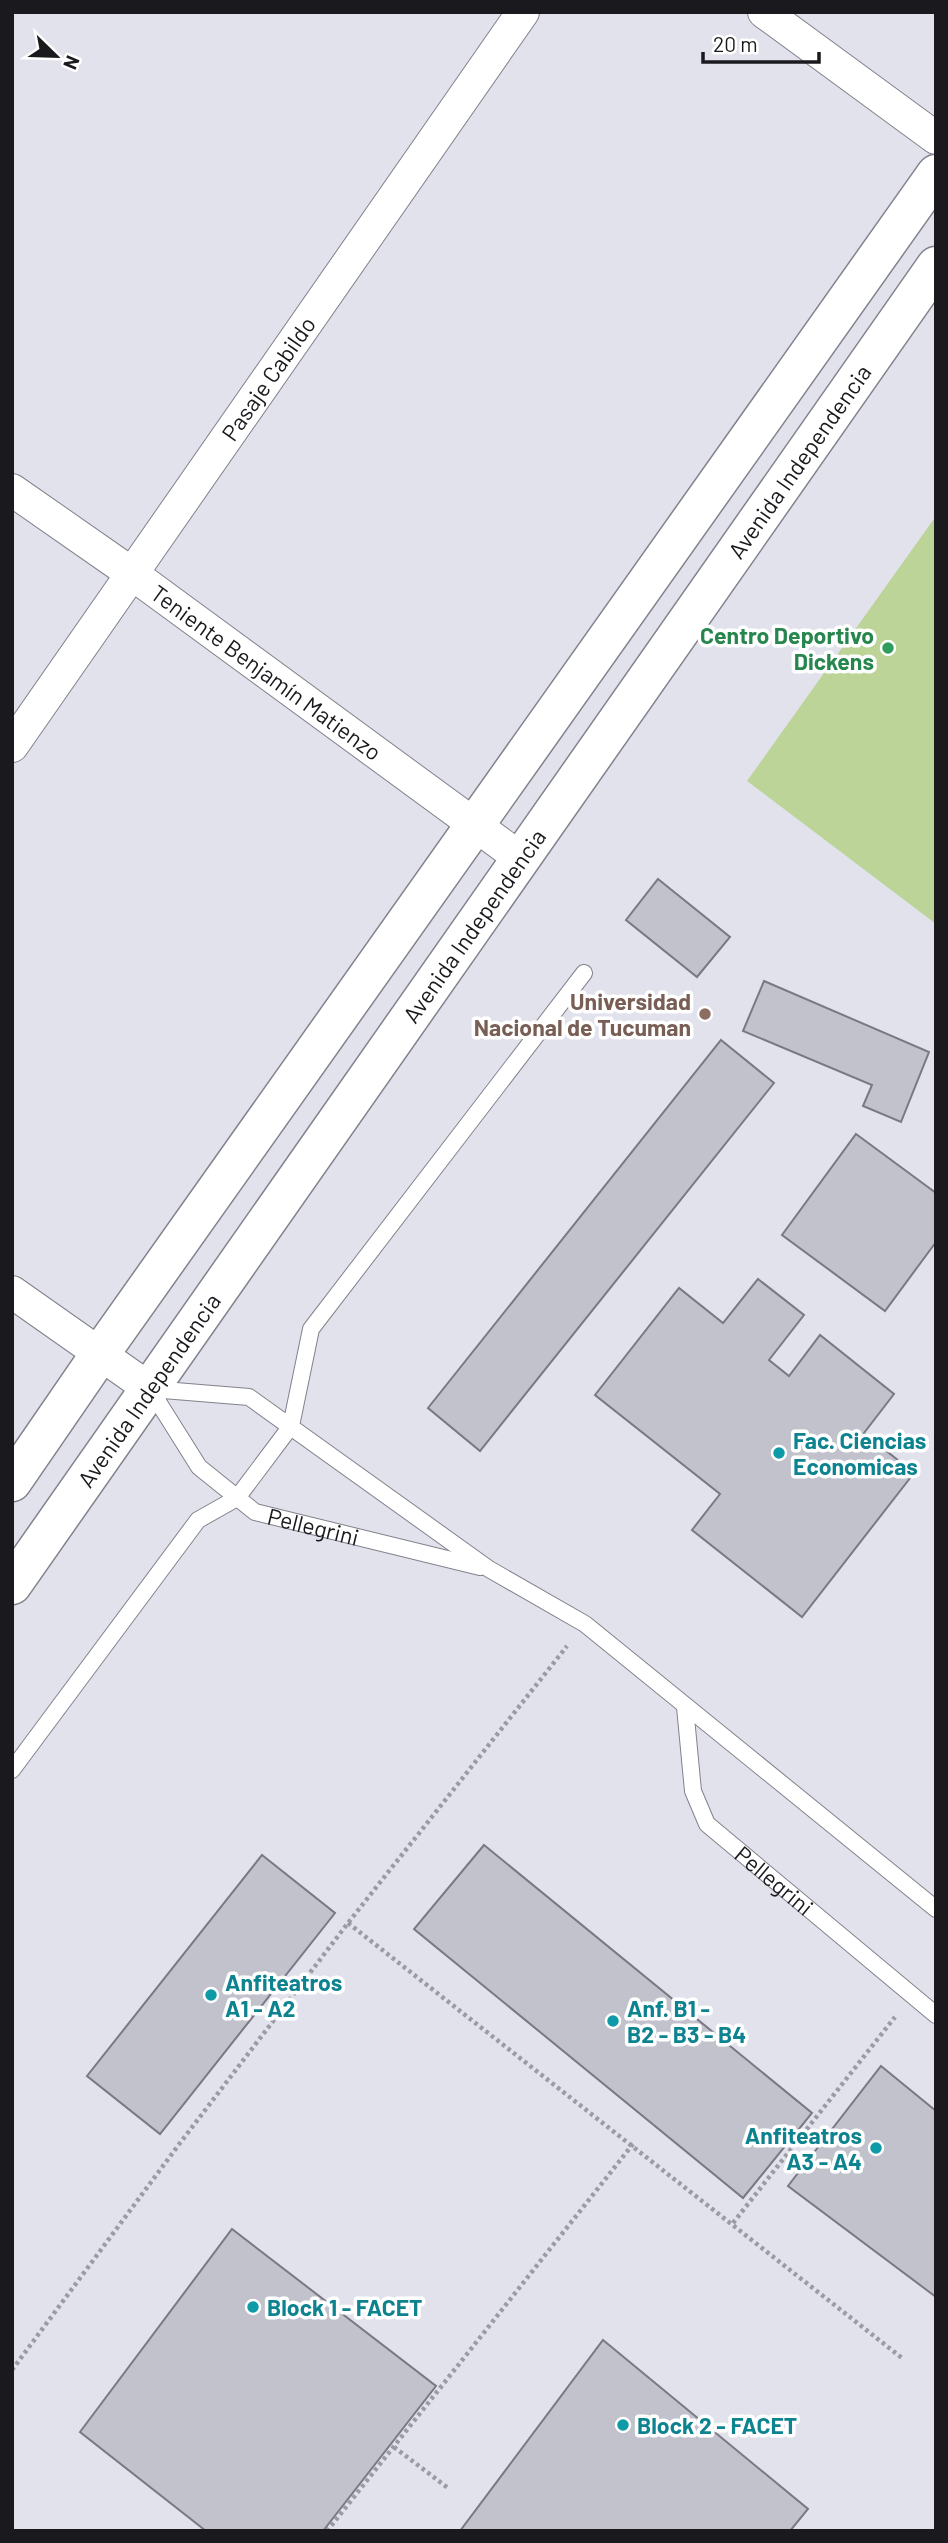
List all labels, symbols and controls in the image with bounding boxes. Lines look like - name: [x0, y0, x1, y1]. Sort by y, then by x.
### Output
- north arrow: [21, 21, 91, 91]
- scale bar: [703, 21, 818, 65]
- text: 20 m: [713, 31, 758, 56]
- text: N: [59, 53, 85, 73]
- street label: Pasaje Cabildo: [215, 311, 321, 446]
- street label: Avenida Independencia: [722, 359, 877, 564]
- street label: Teniente Benjamín Matienzo: [146, 579, 387, 766]
- place label: Centro Deportivo Dickens: [700, 621, 874, 675]
- marker: Centro Deportivo Dickens: [880, 640, 896, 656]
- street label: Avenida Independencia: [396, 823, 551, 1028]
- place label: Universidad Nacional de Tucuman: [474, 987, 691, 1041]
- marker: Universidad Nacional de Tucuman: [697, 1006, 713, 1022]
- street label: Avenida Independencia: [71, 1288, 226, 1492]
- place label: Fac. Ciencias Economicas: [793, 1426, 926, 1480]
- marker: Fac. Ciencias Economicas: [771, 1445, 787, 1461]
- street label: Pellegrini: [265, 1502, 362, 1551]
- street label: Pellegrini: [730, 1840, 819, 1921]
- place label: Anfiteatros A1 - A2: [225, 1968, 342, 2022]
- marker: Anfiteatros A1 - A2: [203, 1987, 219, 2003]
- place label: Anf. B1 - B2 - B3 - B4: [627, 1994, 746, 2048]
- marker: Anf. B1 - B2 - B3 - B4: [605, 2013, 621, 2029]
- place label: Anfiteatros A3 - A4: [745, 2121, 862, 2175]
- marker: Anfiteatros A3 - A4: [868, 2140, 884, 2156]
- place label: Block 1 - FACET: [267, 2293, 423, 2321]
- marker: Block 1 - FACET: [245, 2299, 261, 2315]
- place label: Block 2 - FACET: [637, 2411, 797, 2439]
- marker: Block 2 - FACET: [615, 2417, 631, 2433]

